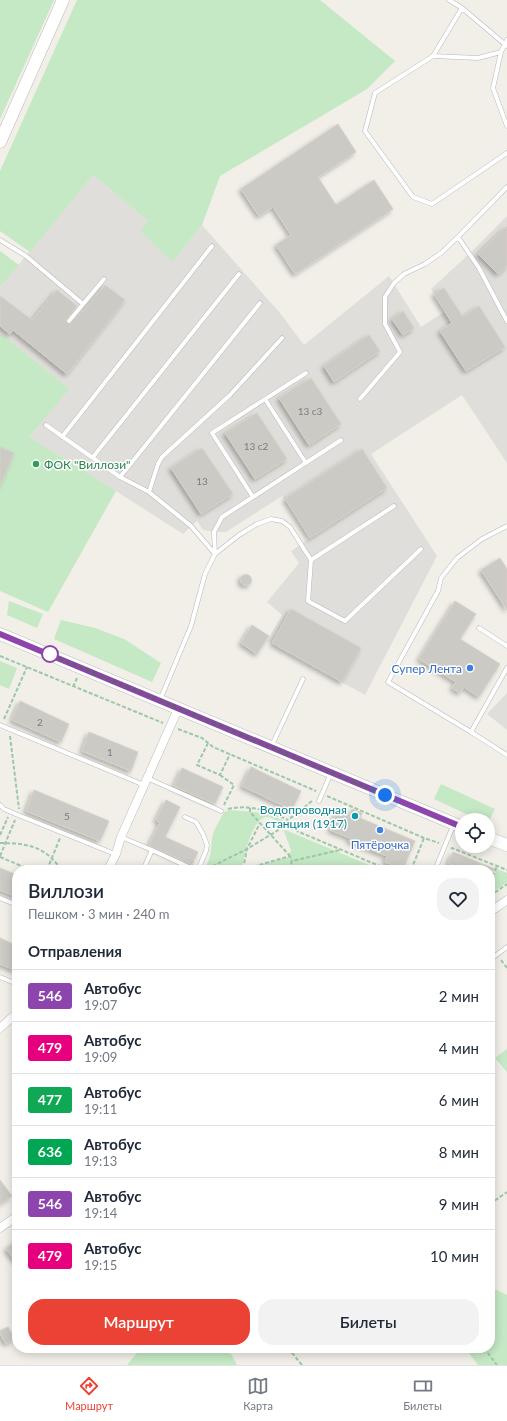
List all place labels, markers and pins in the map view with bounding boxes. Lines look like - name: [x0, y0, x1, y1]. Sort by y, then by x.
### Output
- place label: ФОК "Виллози": [44, 457, 131, 472]
- marker: ФОК "Виллози": [31, 459, 41, 469]
- unlabelled marker: [41, 645, 59, 663]
- place label: Супер Лента: [392, 661, 462, 676]
- marker: Супер Лента: [465, 663, 475, 673]
- place label: Водопроводная станция (1917): [260, 802, 347, 831]
- marker: Водопроводная станция (1917): [350, 811, 360, 821]
- marker: Пятёрочка: [375, 825, 385, 835]
- place label: Пятёрочка: [351, 837, 409, 852]

